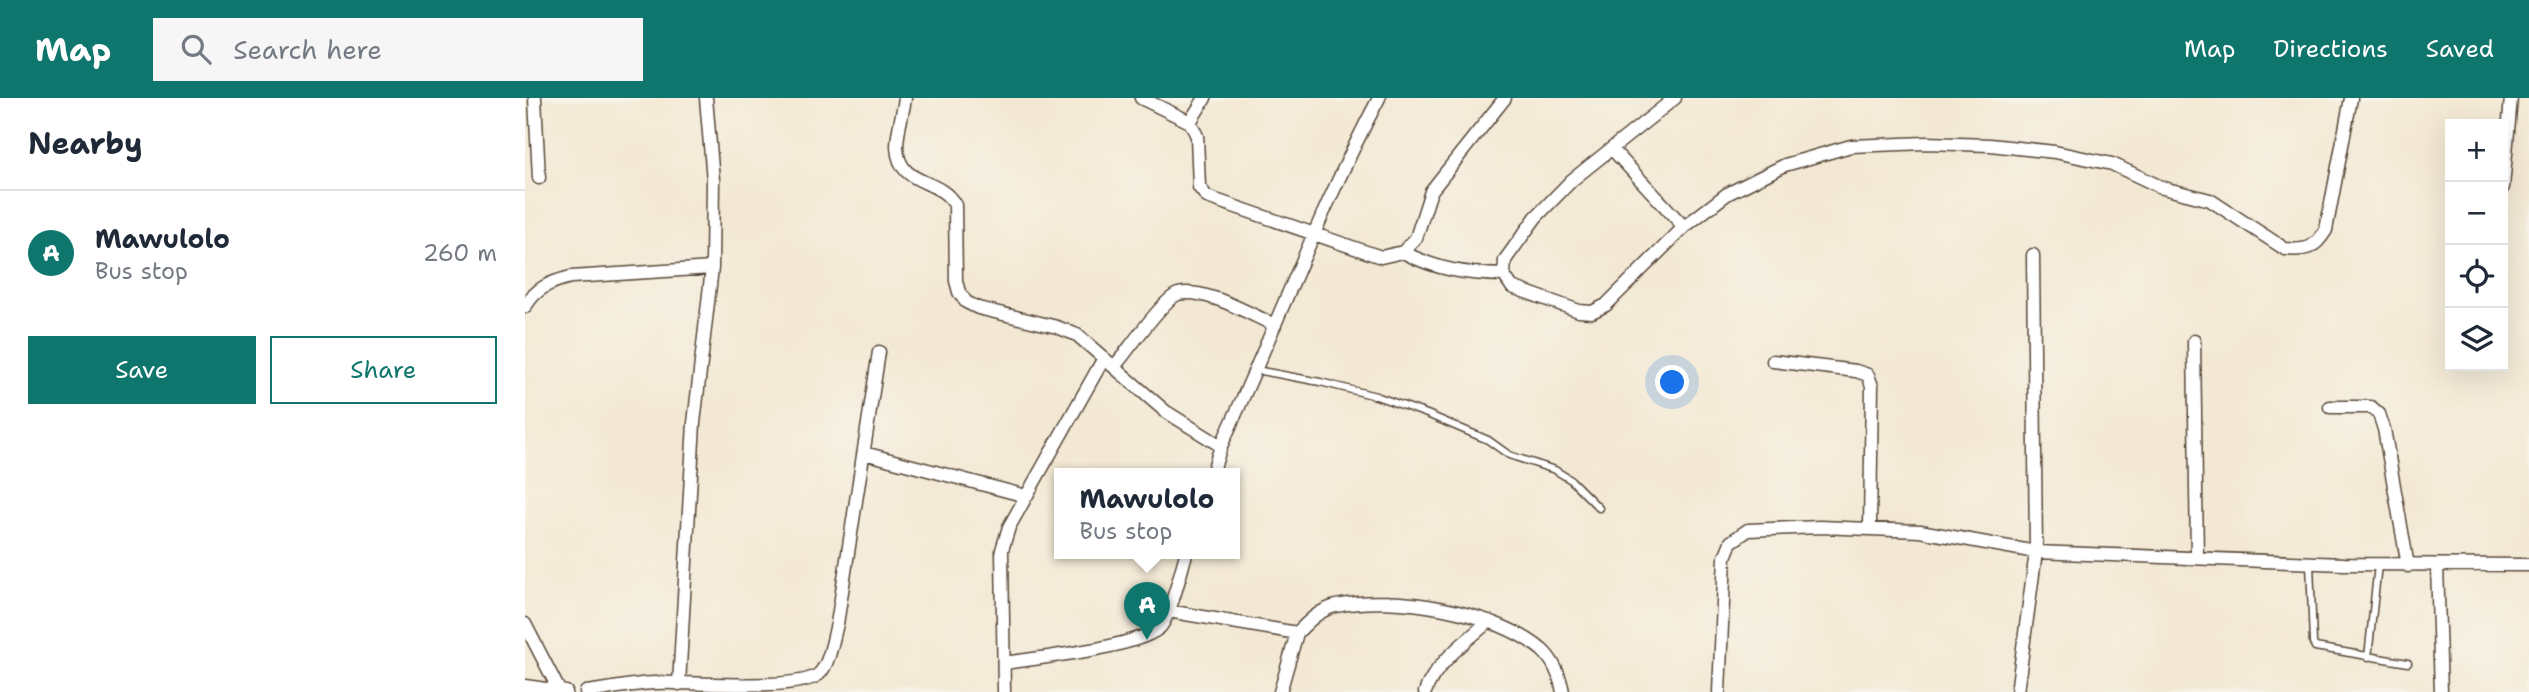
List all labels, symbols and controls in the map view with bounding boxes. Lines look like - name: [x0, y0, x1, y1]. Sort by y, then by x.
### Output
- search box: [153, 18, 643, 81]
- text: Map: [35, 27, 111, 72]
- icon: search: [177, 30, 215, 68]
- text: Search here: [233, 32, 382, 67]
- text: Map: [2184, 33, 2235, 65]
- text: Directions: [2273, 33, 2388, 65]
- text: Saved: [2426, 33, 2494, 65]
- map controls: [2445, 119, 2508, 371]
- button: +: [2445, 119, 2508, 182]
- text: Nearby: [28, 123, 143, 164]
- button: −: [2445, 182, 2508, 245]
- text: Mawulolo: [95, 221, 230, 256]
- text: A: [42, 238, 60, 268]
- text: 260 m: [423, 238, 497, 268]
- button: locate: [2445, 245, 2508, 308]
- text: Bus stop: [95, 256, 188, 286]
- button: layers: [2445, 308, 2508, 371]
- button: Save: [28, 336, 256, 404]
- button: Share: [270, 336, 497, 404]
- your location: [1655, 365, 1689, 399]
- popup: [1054, 468, 1240, 559]
- text: Mawulolo: [1080, 481, 1214, 516]
- text: Bus stop: [1080, 516, 1172, 546]
- pin: A: [1124, 582, 1170, 640]

